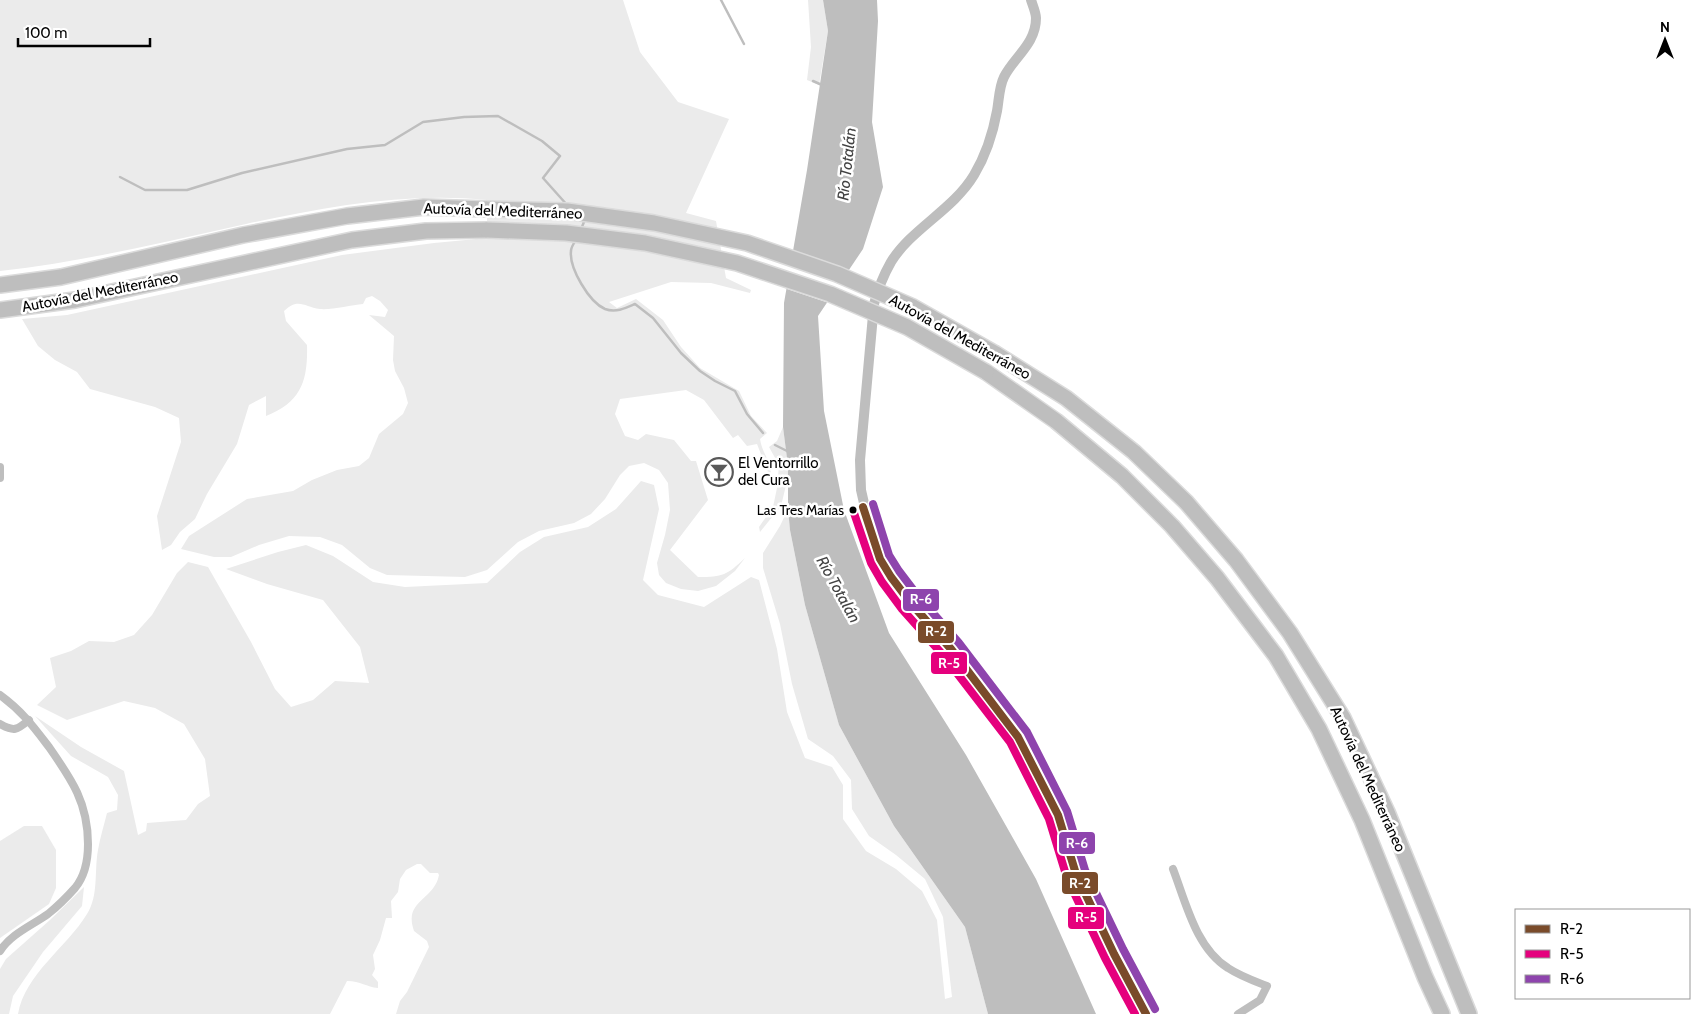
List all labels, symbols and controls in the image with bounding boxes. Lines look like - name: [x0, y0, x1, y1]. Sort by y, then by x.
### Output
- scale bar: [18, 15, 150, 47]
- north arrow: [1640, 15, 1690, 65]
- text: N: [1660, 18, 1670, 36]
- text: 100 m: [25, 24, 67, 42]
- water label: Río Totalán: [833, 127, 860, 201]
- street label: Autovía del Mediterráneo: [423, 199, 583, 223]
- street label: Autovía del Mediterráneo: [20, 268, 180, 316]
- street label: Autovía del Mediterráneo: [886, 291, 1034, 383]
- place label: El Ventorrillo del Cura: [738, 454, 819, 489]
- bar icon: El Ventorrillo del Cura: [704, 457, 734, 487]
- place label: Las Tres Marías: [757, 501, 844, 519]
- marker: Las Tres Marías: [848, 505, 858, 515]
- water label: Río Totalán: [813, 553, 865, 626]
- line badge: R-6: [902, 588, 940, 612]
- text: R-6: [910, 590, 932, 608]
- line badge: R-2: [917, 620, 955, 644]
- text: R-2: [925, 622, 947, 640]
- line badge: R-5: [930, 651, 968, 675]
- text: R-5: [938, 654, 960, 672]
- street label: Autovía del Mediterráneo: [1326, 703, 1410, 855]
- line badge: R-6: [1058, 831, 1096, 855]
- text: R-6: [1066, 834, 1088, 852]
- line badge: R-2: [1061, 871, 1099, 895]
- text: R-2: [1069, 874, 1091, 892]
- line badge: R-5: [1067, 906, 1105, 930]
- text: R-5: [1075, 908, 1097, 926]
- legend: [1515, 909, 1690, 999]
- text: R-2: [1560, 920, 1583, 938]
- text: R-5: [1560, 945, 1584, 963]
- text: R-6: [1560, 970, 1584, 988]

